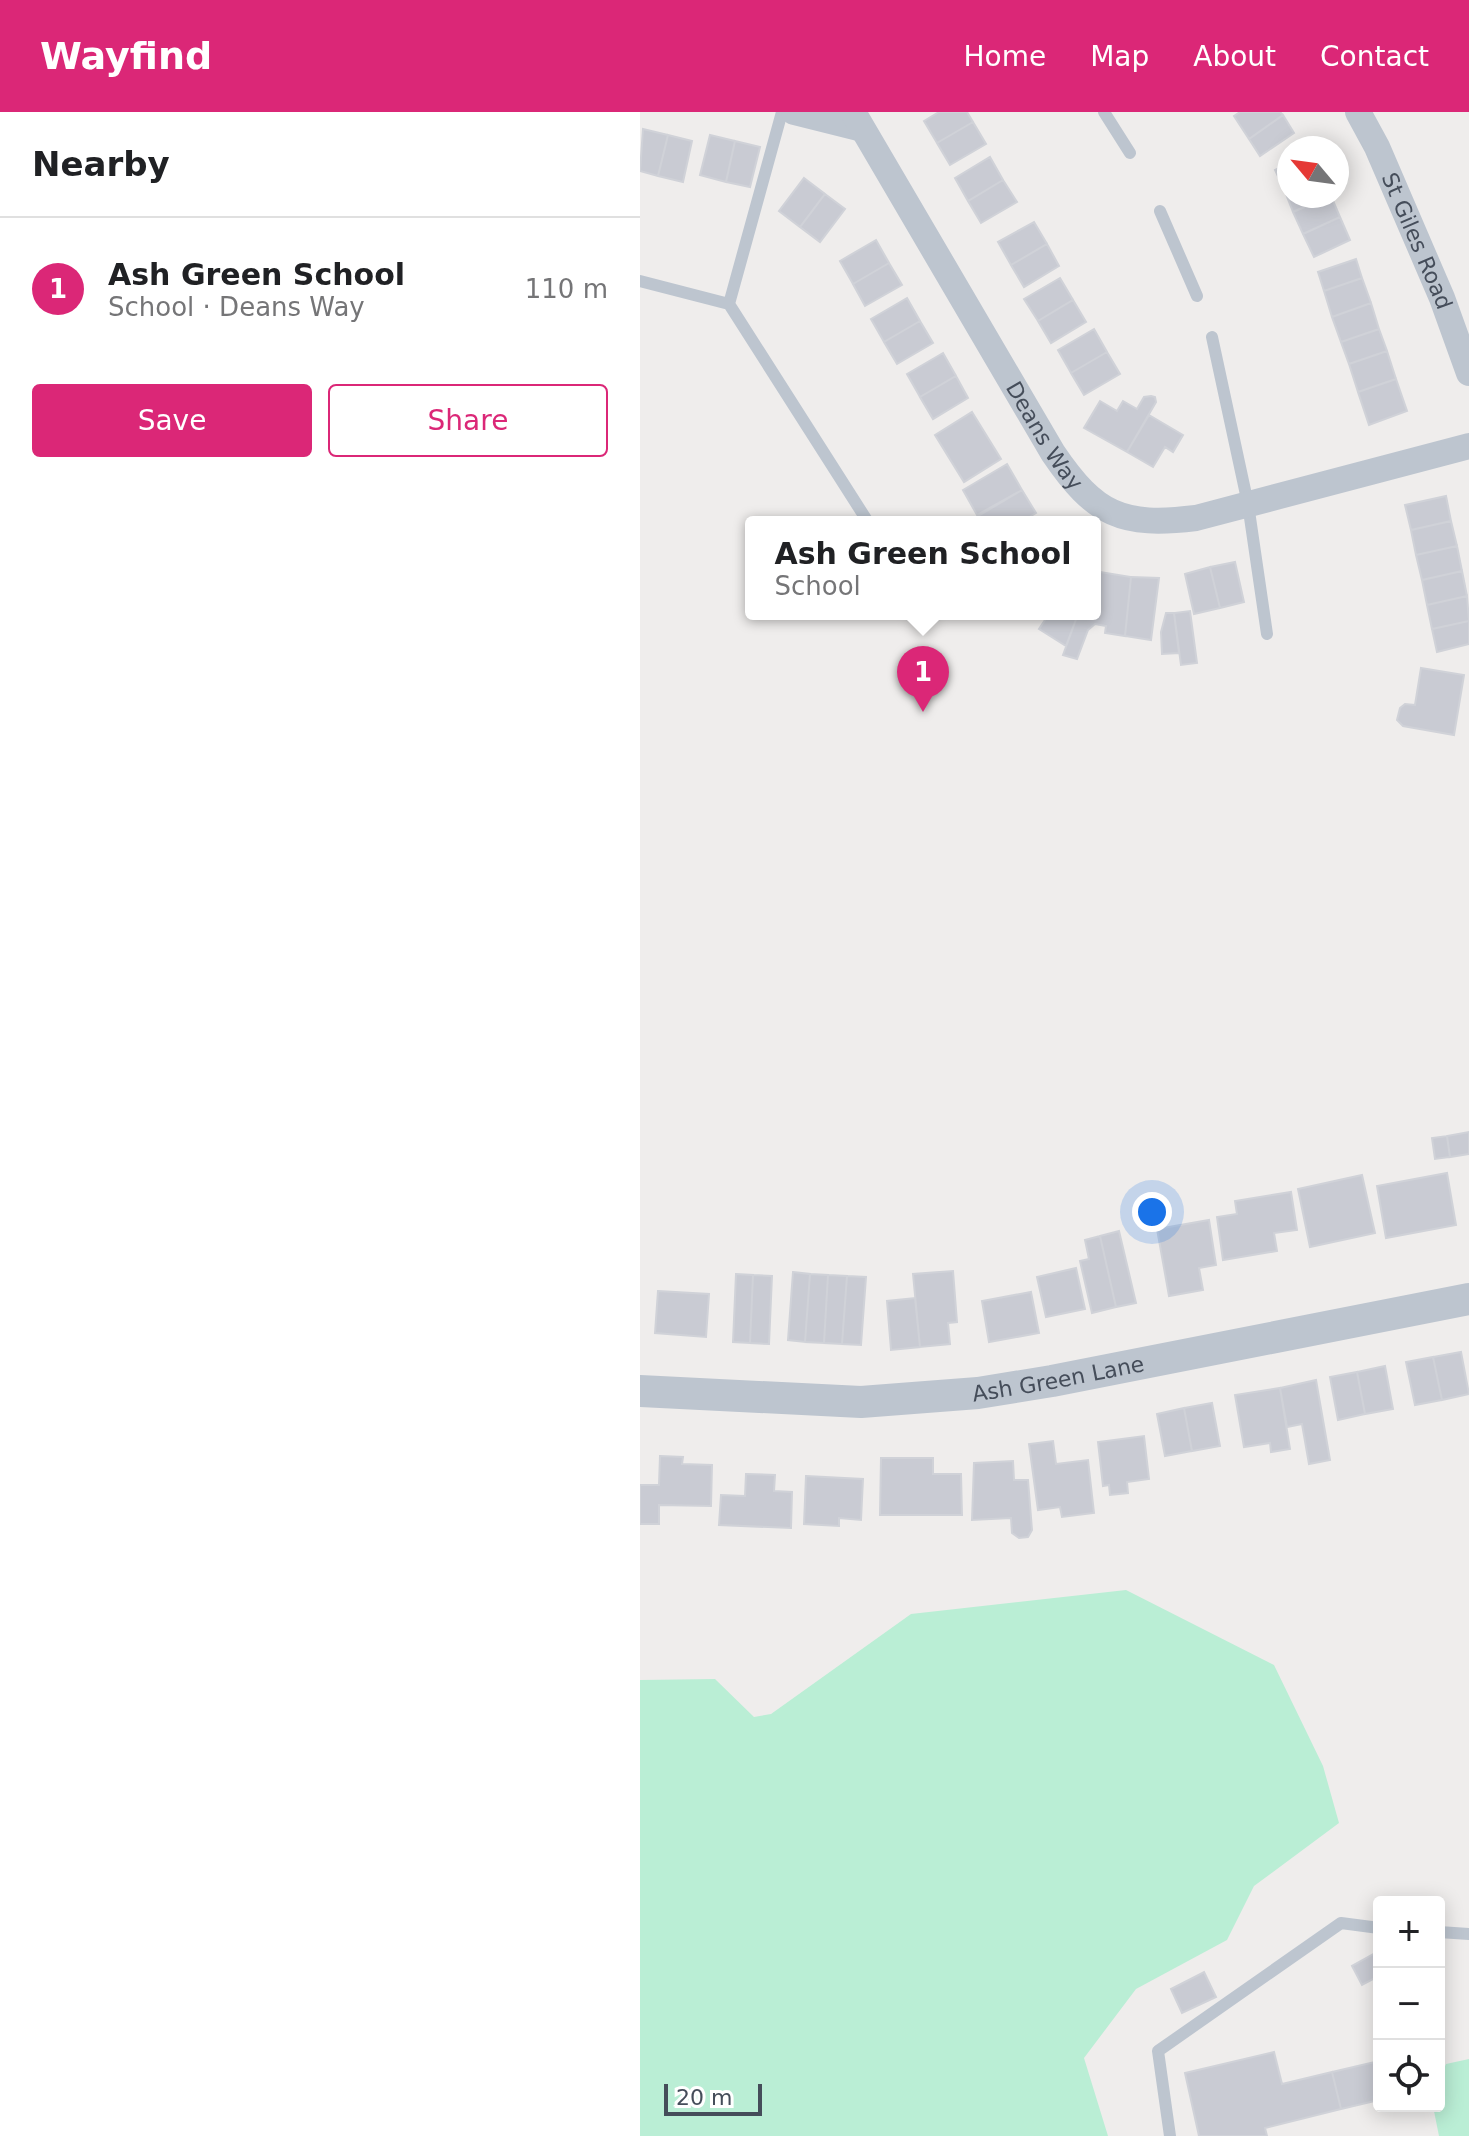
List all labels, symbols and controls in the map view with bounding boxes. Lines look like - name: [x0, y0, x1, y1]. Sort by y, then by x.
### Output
- text: Wayfind: [40, 34, 212, 78]
- text: Home: [963, 40, 1046, 73]
- text: Map: [1090, 40, 1149, 73]
- text: About: [1193, 40, 1276, 73]
- text: Contact: [1320, 40, 1429, 73]
- north arrow: [1277, 136, 1349, 208]
- text: Nearby: [32, 144, 170, 184]
- street label: St Giles Road: [1377, 169, 1457, 312]
- text: Ash Green School: [108, 257, 405, 292]
- text: 1: [49, 274, 67, 304]
- text: 110 m: [525, 274, 608, 304]
- text: School · Deans Way: [108, 292, 365, 322]
- street label: Deans Way: [1001, 377, 1088, 495]
- button: Save: [32, 384, 312, 457]
- button: Share: [328, 384, 608, 457]
- popup: [745, 516, 1101, 620]
- text: Ash Green School: [774, 536, 1072, 571]
- text: School: [774, 571, 861, 601]
- pin: 1: [897, 646, 949, 712]
- your location: [1132, 1192, 1172, 1232]
- street label: Ash Green Lane: [970, 1351, 1146, 1406]
- map controls: [1373, 1896, 1445, 2112]
- button: +: [1373, 1896, 1445, 1968]
- button: −: [1373, 1968, 1445, 2040]
- button: locate: [1373, 2040, 1445, 2112]
- scale bar: [664, 2080, 762, 2116]
- text: 20 m: [676, 2085, 732, 2110]

